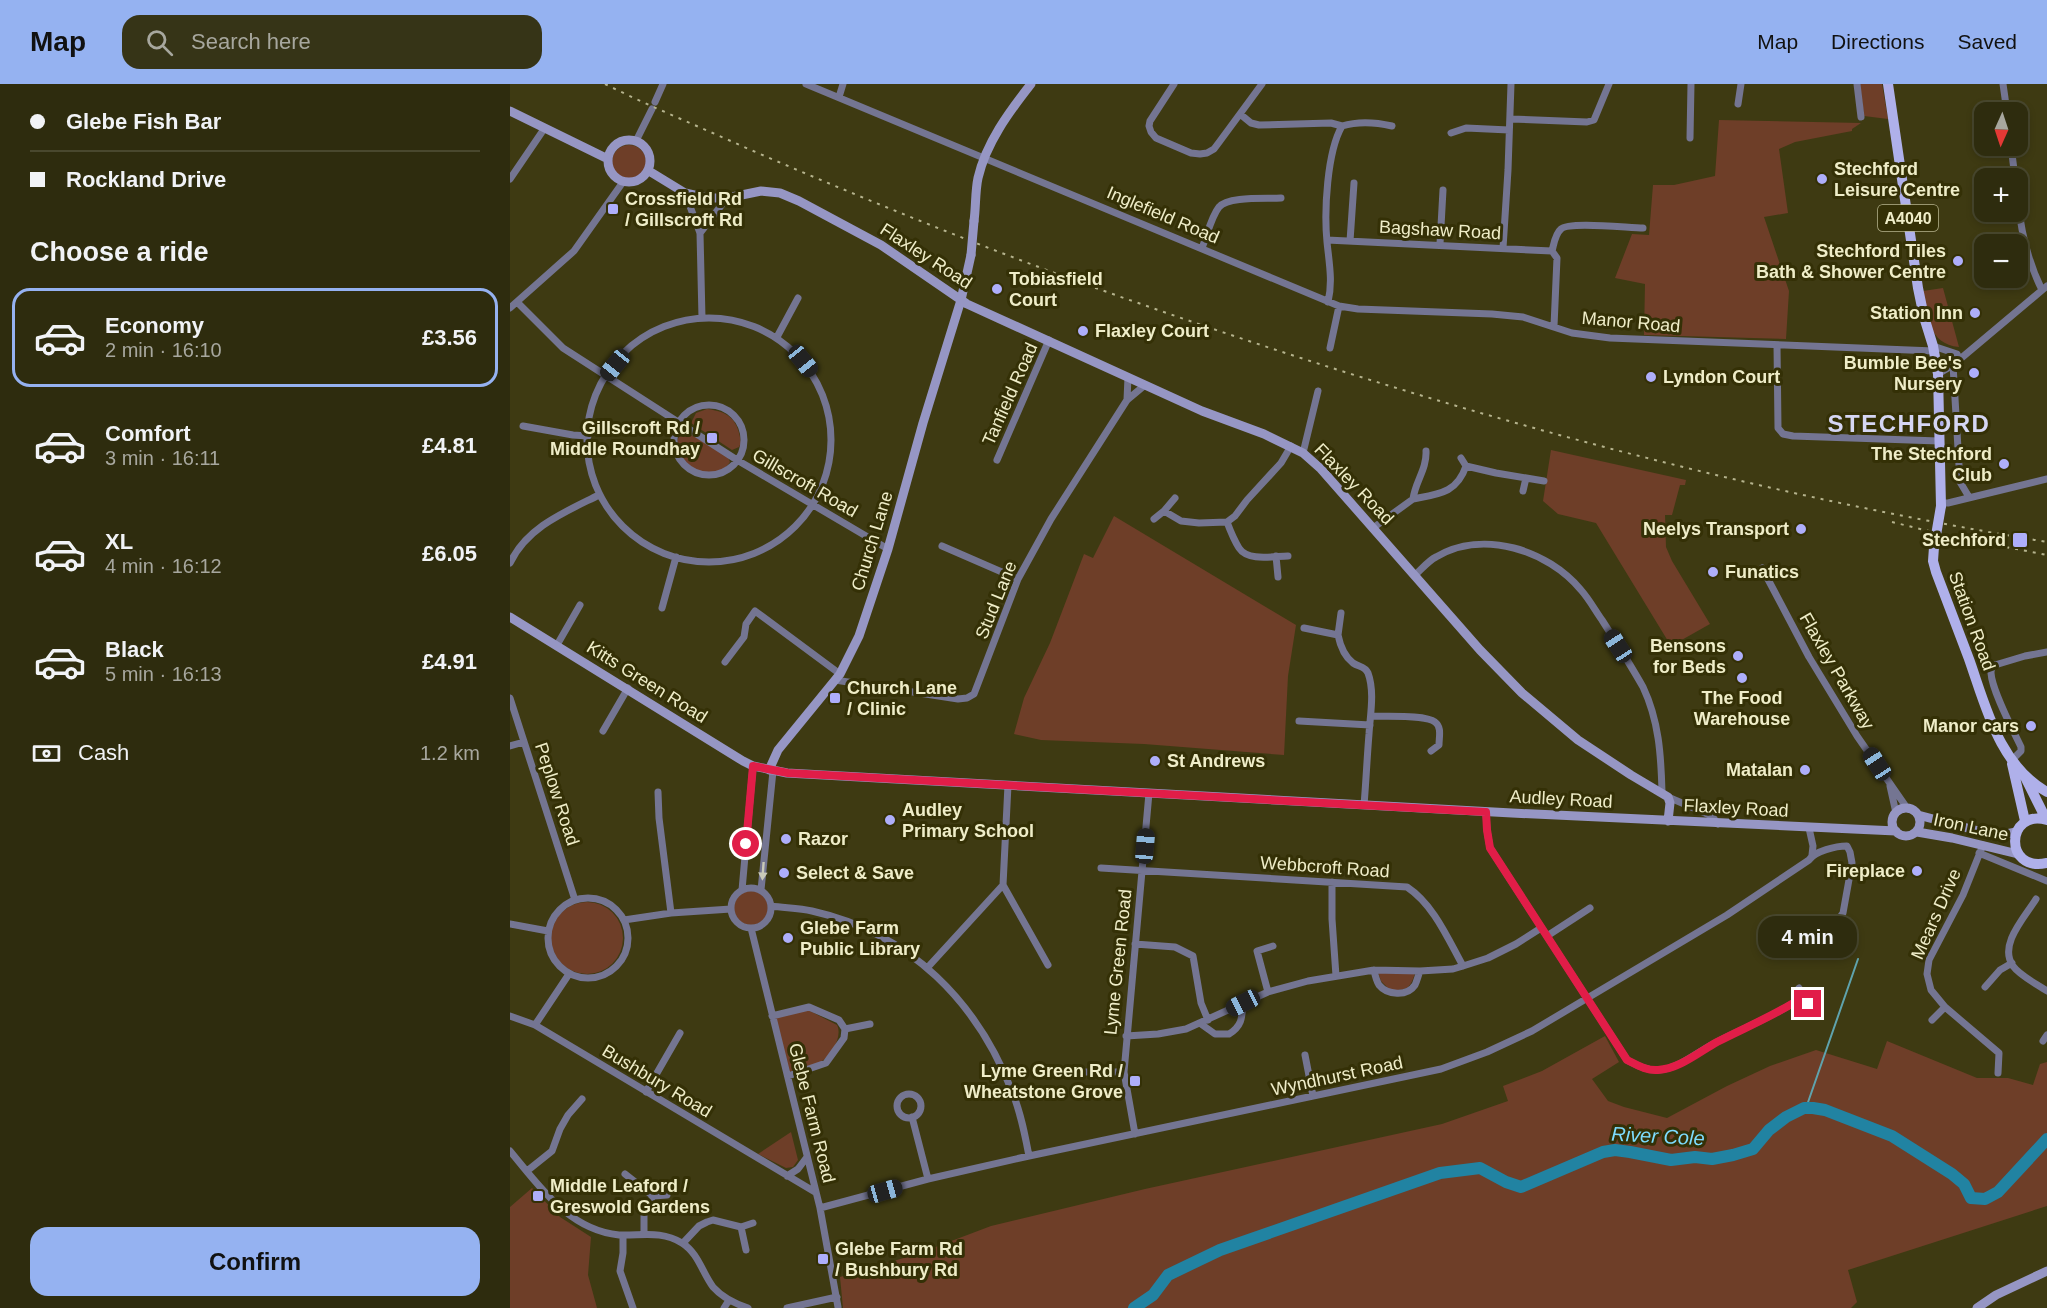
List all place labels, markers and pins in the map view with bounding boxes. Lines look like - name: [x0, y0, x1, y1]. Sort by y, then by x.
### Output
- place label: Stechford Leisure Centre: [1834, 159, 1960, 200]
- marker: Stechford Leisure Centre: [1815, 172, 1829, 186]
- place label: Crossfield Rd / Gillscroft Rd: [625, 189, 743, 230]
- marker: Crossfield Rd / Gillscroft Rd: [606, 202, 620, 216]
- place label: Stechford Tiles Bath & Shower Centre: [1756, 241, 1946, 282]
- marker: Stechford Tiles Bath & Shower Centre: [1951, 254, 1965, 268]
- place label: Tobiasfield Court: [1009, 269, 1103, 310]
- marker: Tobiasfield Court: [990, 282, 1004, 296]
- place label: Station Inn: [1870, 303, 1963, 323]
- marker: Station Inn: [1968, 306, 1982, 320]
- place label: Flaxley Court: [1095, 321, 1209, 341]
- marker: Flaxley Court: [1076, 324, 1090, 338]
- place label: Bumble Bee's Nursery: [1844, 353, 1962, 394]
- marker: Bumble Bee's Nursery: [1967, 366, 1981, 380]
- place label: Lyndon Court: [1663, 367, 1780, 387]
- marker: Lyndon Court: [1644, 370, 1658, 384]
- place label: Gillscroft Rd / Middle Roundhay: [550, 418, 700, 459]
- marker: Gillscroft Rd / Middle Roundhay: [705, 431, 719, 445]
- place label: The Stechford Club: [1871, 444, 1992, 485]
- marker: The Stechford Club: [1997, 457, 2011, 471]
- place label: Neelys Transport: [1643, 519, 1789, 539]
- marker: Neelys Transport: [1794, 522, 1808, 536]
- place label: Stechford: [1922, 530, 2006, 550]
- marker: Stechford: [2011, 531, 2029, 549]
- place label: Funatics: [1725, 562, 1799, 582]
- marker: Funatics: [1706, 565, 1720, 579]
- place label: Bensons for Beds: [1650, 636, 1726, 677]
- marker: Bensons for Beds: [1731, 649, 1745, 663]
- marker: The Food Warehouse: [1735, 671, 1749, 685]
- place label: Church Lane / Clinic: [847, 678, 957, 719]
- place label: The Food Warehouse: [1694, 688, 1790, 729]
- marker: Church Lane / Clinic: [828, 691, 842, 705]
- place label: Manor cars: [1923, 716, 2019, 736]
- marker: Manor cars: [2024, 719, 2038, 733]
- place label: St Andrews: [1167, 751, 1265, 771]
- marker: St Andrews: [1148, 754, 1162, 768]
- place label: Matalan: [1726, 760, 1793, 780]
- marker: Matalan: [1798, 763, 1812, 777]
- place label: Audley Primary School: [902, 800, 1034, 841]
- marker: Audley Primary School: [883, 813, 897, 827]
- place label: Razor: [798, 829, 848, 849]
- marker: Razor: [779, 832, 793, 846]
- place label: Fireplace: [1826, 861, 1905, 881]
- place label: Select & Save: [796, 863, 914, 883]
- marker: Fireplace: [1910, 864, 1924, 878]
- marker: Select & Save: [777, 866, 791, 880]
- place label: Glebe Farm Public Library: [800, 918, 920, 959]
- marker: Glebe Farm Public Library: [781, 931, 795, 945]
- place label: Lyme Green Rd / Wheatstone Grove: [964, 1061, 1123, 1102]
- marker: Lyme Green Rd / Wheatstone Grove: [1128, 1074, 1142, 1088]
- place label: Middle Leaford / Greswold Gardens: [550, 1176, 710, 1217]
- marker: Middle Leaford / Greswold Gardens: [531, 1189, 545, 1203]
- place label: Glebe Farm Rd / Bushbury Rd: [835, 1239, 963, 1280]
- marker: Glebe Farm Rd / Bushbury Rd: [816, 1252, 830, 1266]

